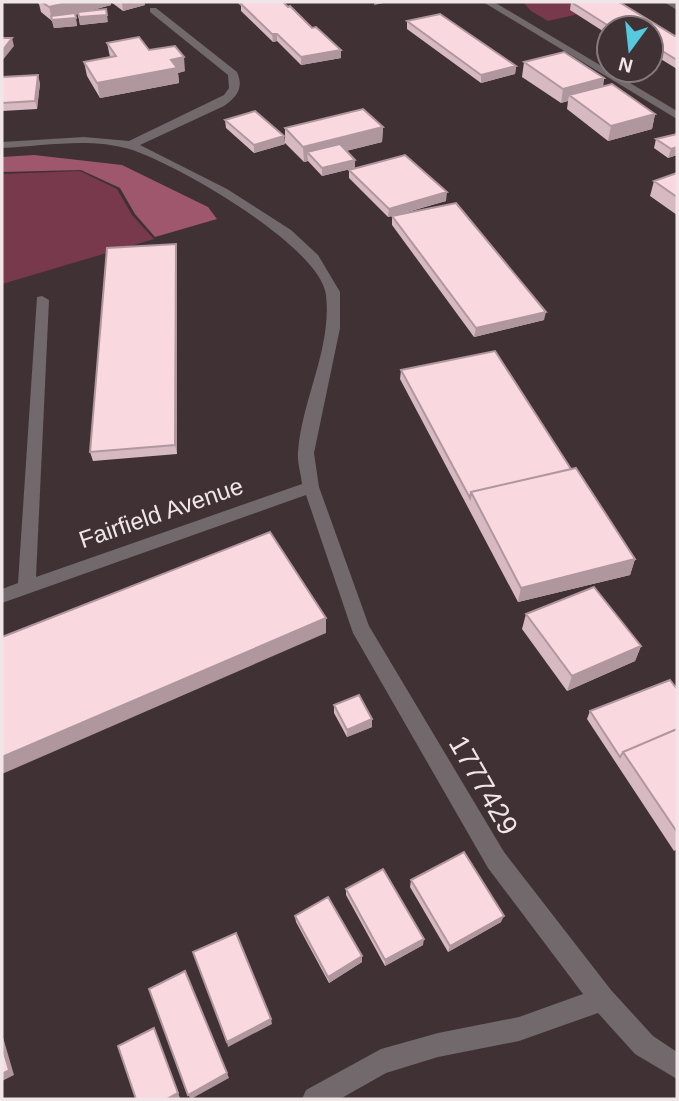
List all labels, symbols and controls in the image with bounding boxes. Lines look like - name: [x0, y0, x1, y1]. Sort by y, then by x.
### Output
- north arrow: [595, 14, 665, 84]
- text: N: [616, 53, 635, 77]
- street label: Fairfield Avenue: [75, 472, 246, 553]
- street label: 1777429: [443, 730, 524, 840]

